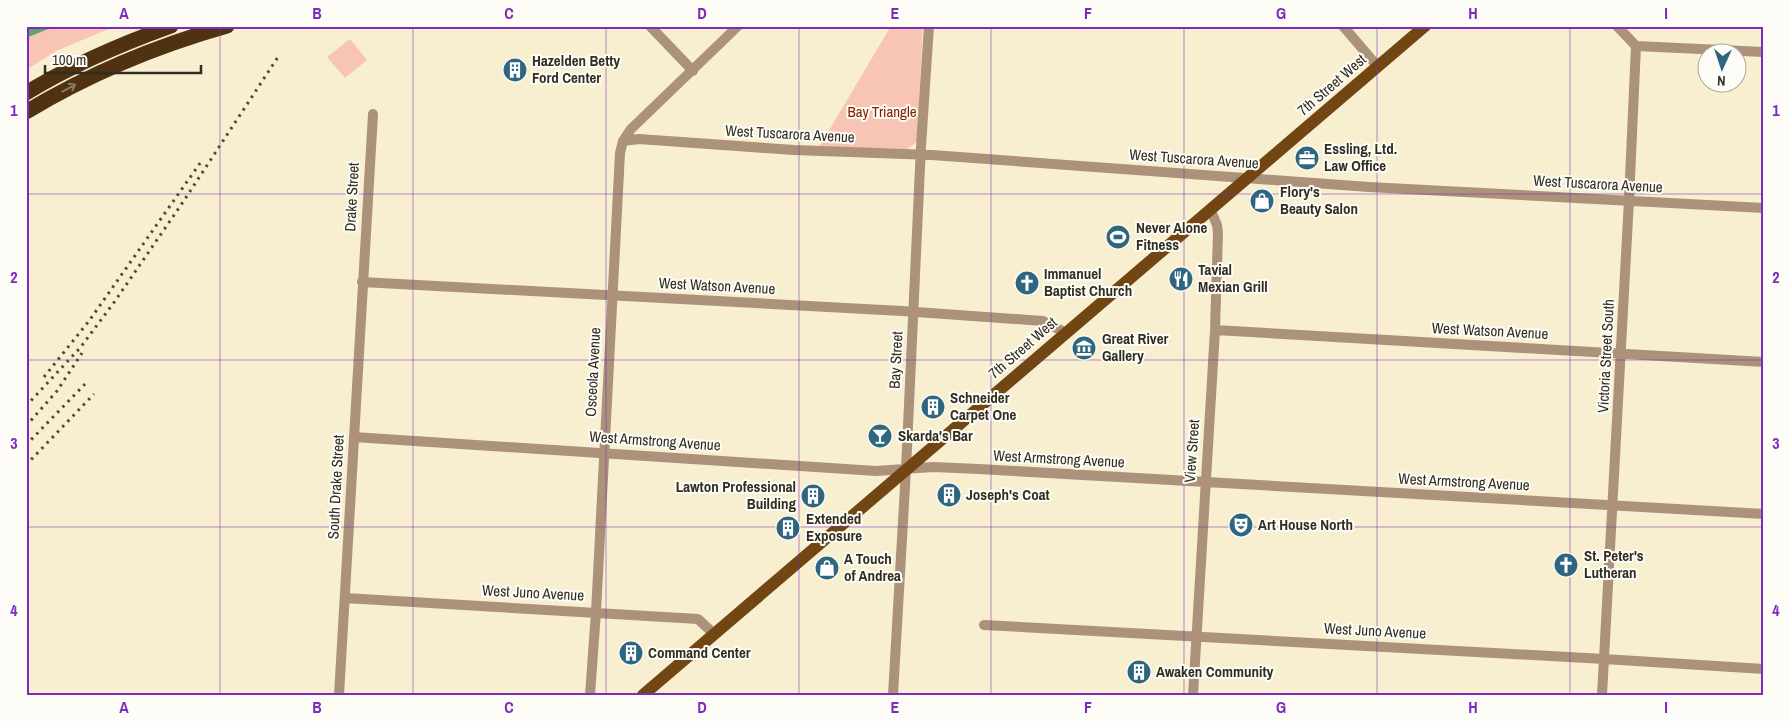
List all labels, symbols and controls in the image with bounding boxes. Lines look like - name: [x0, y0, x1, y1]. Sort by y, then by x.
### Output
- text: A: [119, 2, 129, 24]
- text: B: [312, 2, 322, 24]
- text: C: [504, 2, 514, 24]
- text: D: [697, 2, 707, 24]
- text: E: [891, 2, 900, 24]
- text: F: [1084, 2, 1092, 24]
- text: G: [1276, 2, 1286, 24]
- text: H: [1468, 2, 1478, 24]
- text: I: [1664, 2, 1668, 24]
- scale bar: [45, 42, 201, 74]
- north arrow: [1698, 42, 1748, 92]
- text: 100 m: [52, 49, 86, 70]
- street label: 7th Street West: [1293, 49, 1371, 120]
- place label: Hazelden Betty Ford Center: [532, 50, 620, 88]
- building icon: Hazelden Betty Ford Center: [502, 57, 528, 83]
- text: N: [1717, 72, 1726, 90]
- one-way arrow: [61, 83, 76, 93]
- text: 1: [10, 99, 18, 121]
- text: 1: [1772, 99, 1780, 121]
- park label: Bay Triangle: [847, 101, 917, 122]
- street label: West Tuscarora Avenue: [725, 120, 855, 147]
- place label: Essling, Ltd. Law Office: [1324, 138, 1397, 176]
- street label: West Tuscarora Avenue: [1129, 144, 1260, 174]
- office icon: Essling, Ltd. Law Office: [1294, 145, 1320, 171]
- street label: Drake Street: [339, 161, 364, 232]
- street label: West Tuscarora Avenue: [1533, 170, 1663, 197]
- place label: Flory's Beauty Salon: [1280, 181, 1358, 219]
- shop icon: Flory's Beauty Salon: [1249, 188, 1275, 214]
- place label: Never Alone Fitness: [1136, 217, 1207, 255]
- sports icon: Never Alone Fitness: [1105, 224, 1131, 250]
- place label: Tavial Mexian Grill: [1198, 259, 1268, 297]
- place label: Immanuel Baptist Church: [1044, 263, 1132, 301]
- text: 2: [10, 266, 18, 288]
- restaurant icon: Tavial Mexian Grill: [1168, 266, 1194, 292]
- text: 2: [1772, 266, 1780, 288]
- church icon: Immanuel Baptist Church: [1014, 270, 1040, 296]
- street label: West Watson Avenue: [658, 272, 776, 299]
- street label: Victoria Street South: [1592, 299, 1619, 413]
- street label: 7th Street West: [984, 312, 1062, 383]
- street label: West Watson Avenue: [1431, 317, 1549, 344]
- street label: Osceola Avenue: [580, 327, 605, 417]
- place label: Great River Gallery: [1102, 328, 1169, 366]
- street label: Bay Street: [884, 330, 908, 389]
- museum icon: Great River Gallery: [1071, 335, 1097, 361]
- place label: Schneider Carpet One: [950, 387, 1016, 425]
- building icon: Schneider Carpet One: [920, 394, 946, 420]
- street label: View Street: [1179, 418, 1204, 483]
- bar icon: Skarda's Bar: [867, 423, 893, 449]
- street label: West Armstrong Avenue: [589, 425, 722, 456]
- place label: Skarda's Bar: [898, 425, 973, 446]
- text: 3: [10, 432, 18, 454]
- text: 3: [1772, 432, 1780, 454]
- street label: South Drake Street: [322, 434, 349, 540]
- street label: West Armstrong Avenue: [993, 445, 1125, 472]
- street label: West Armstrong Avenue: [1398, 468, 1530, 495]
- place label: Lawton Professional Building: [676, 476, 796, 514]
- building icon: Joseph's Coat: [936, 482, 962, 508]
- building icon: Lawton Professional Building: [800, 483, 826, 509]
- place label: Joseph's Coat: [966, 484, 1050, 505]
- place label: Extended Exposure: [806, 508, 862, 546]
- theatre icon: Art House North: [1228, 512, 1254, 538]
- place label: Art House North: [1258, 514, 1353, 535]
- building icon: Extended Exposure: [775, 515, 801, 541]
- place label: St. Peter's Lutheran: [1584, 545, 1644, 583]
- place label: A Touch of Andrea: [844, 548, 901, 586]
- church icon: St. Peter's Lutheran: [1553, 552, 1579, 578]
- shop icon: A Touch of Andrea: [814, 555, 840, 581]
- street label: West Juno Avenue: [481, 579, 585, 606]
- text: 4: [10, 599, 18, 621]
- text: 4: [1772, 599, 1780, 621]
- street label: West Juno Avenue: [1323, 617, 1427, 644]
- building icon: Command Center: [618, 640, 644, 666]
- place label: Command Center: [648, 642, 751, 663]
- building icon: Awaken Community: [1126, 659, 1152, 685]
- place label: Awaken Community: [1156, 661, 1274, 682]
- text: A: [119, 696, 129, 718]
- text: B: [312, 696, 322, 718]
- text: C: [504, 696, 514, 718]
- text: D: [697, 696, 707, 718]
- text: E: [891, 696, 900, 718]
- text: F: [1084, 696, 1092, 718]
- text: G: [1276, 696, 1286, 718]
- text: H: [1468, 696, 1478, 718]
- text: I: [1664, 696, 1668, 718]

